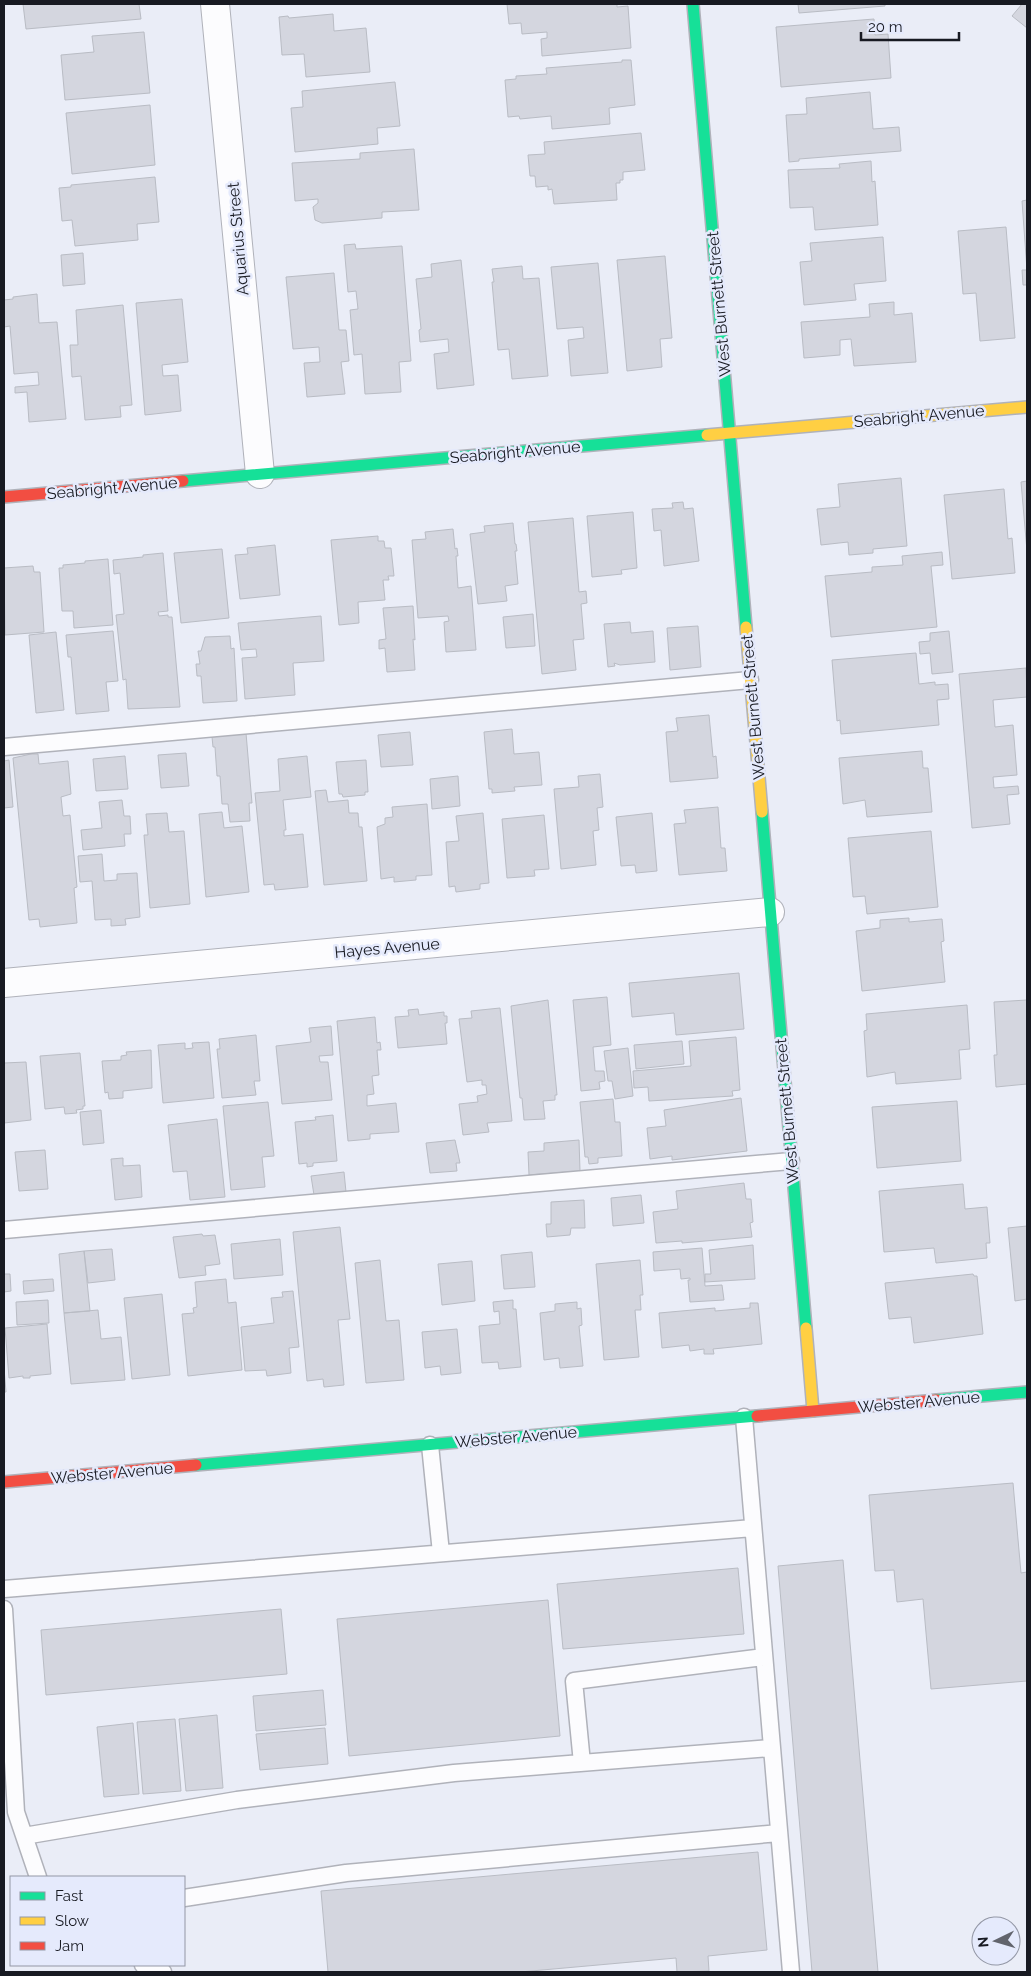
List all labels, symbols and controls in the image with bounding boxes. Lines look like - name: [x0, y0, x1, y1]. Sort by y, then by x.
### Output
- scale bar: [861, 10, 958, 42]
- text: 20 m: [868, 18, 903, 36]
- street label: Aquarius Street: [224, 181, 252, 296]
- street label: West Burnett Street: [703, 230, 735, 377]
- street label: Seabright Avenue: [853, 401, 985, 431]
- street label: Seabright Avenue: [449, 437, 581, 467]
- street label: Seabright Avenue: [46, 473, 178, 503]
- street label: West Burnett Street: [737, 633, 769, 780]
- street label: Hayes Avenue: [334, 934, 440, 962]
- street label: West Burnett Street: [771, 1037, 803, 1184]
- street label: Webster Avenue: [857, 1387, 981, 1417]
- street label: Webster Avenue: [454, 1422, 578, 1452]
- street label: Webster Avenue: [50, 1458, 174, 1488]
- legend: [10, 1876, 185, 1966]
- text: Fast: [55, 1887, 83, 1905]
- text: Slow: [55, 1912, 89, 1930]
- north arrow: [971, 1916, 1021, 1966]
- text: N: [975, 1936, 991, 1948]
- text: Jam: [55, 1937, 84, 1955]

